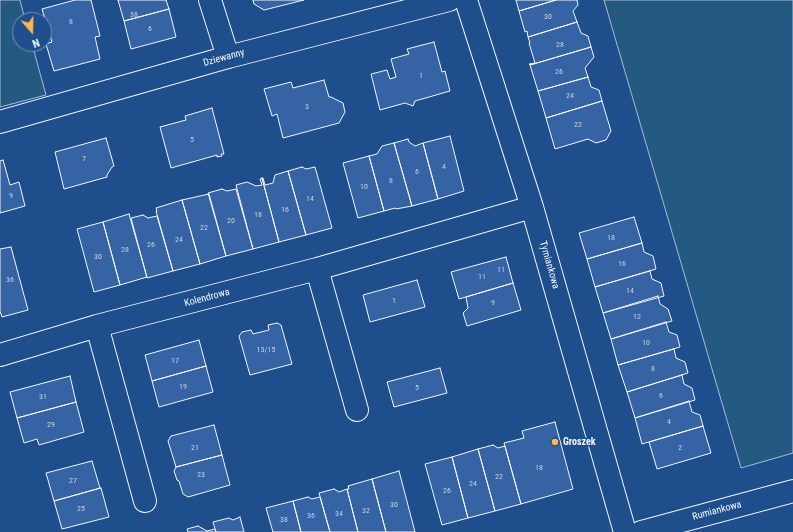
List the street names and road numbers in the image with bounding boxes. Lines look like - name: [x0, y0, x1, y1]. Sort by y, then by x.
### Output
- street label: Dziewanny: [202, 47, 246, 69]
- street label: Tymiankowa: [536, 240, 562, 290]
- street label: Kolendrowa: [183, 286, 231, 310]
- street label: Rumiankowa: [691, 499, 743, 523]

